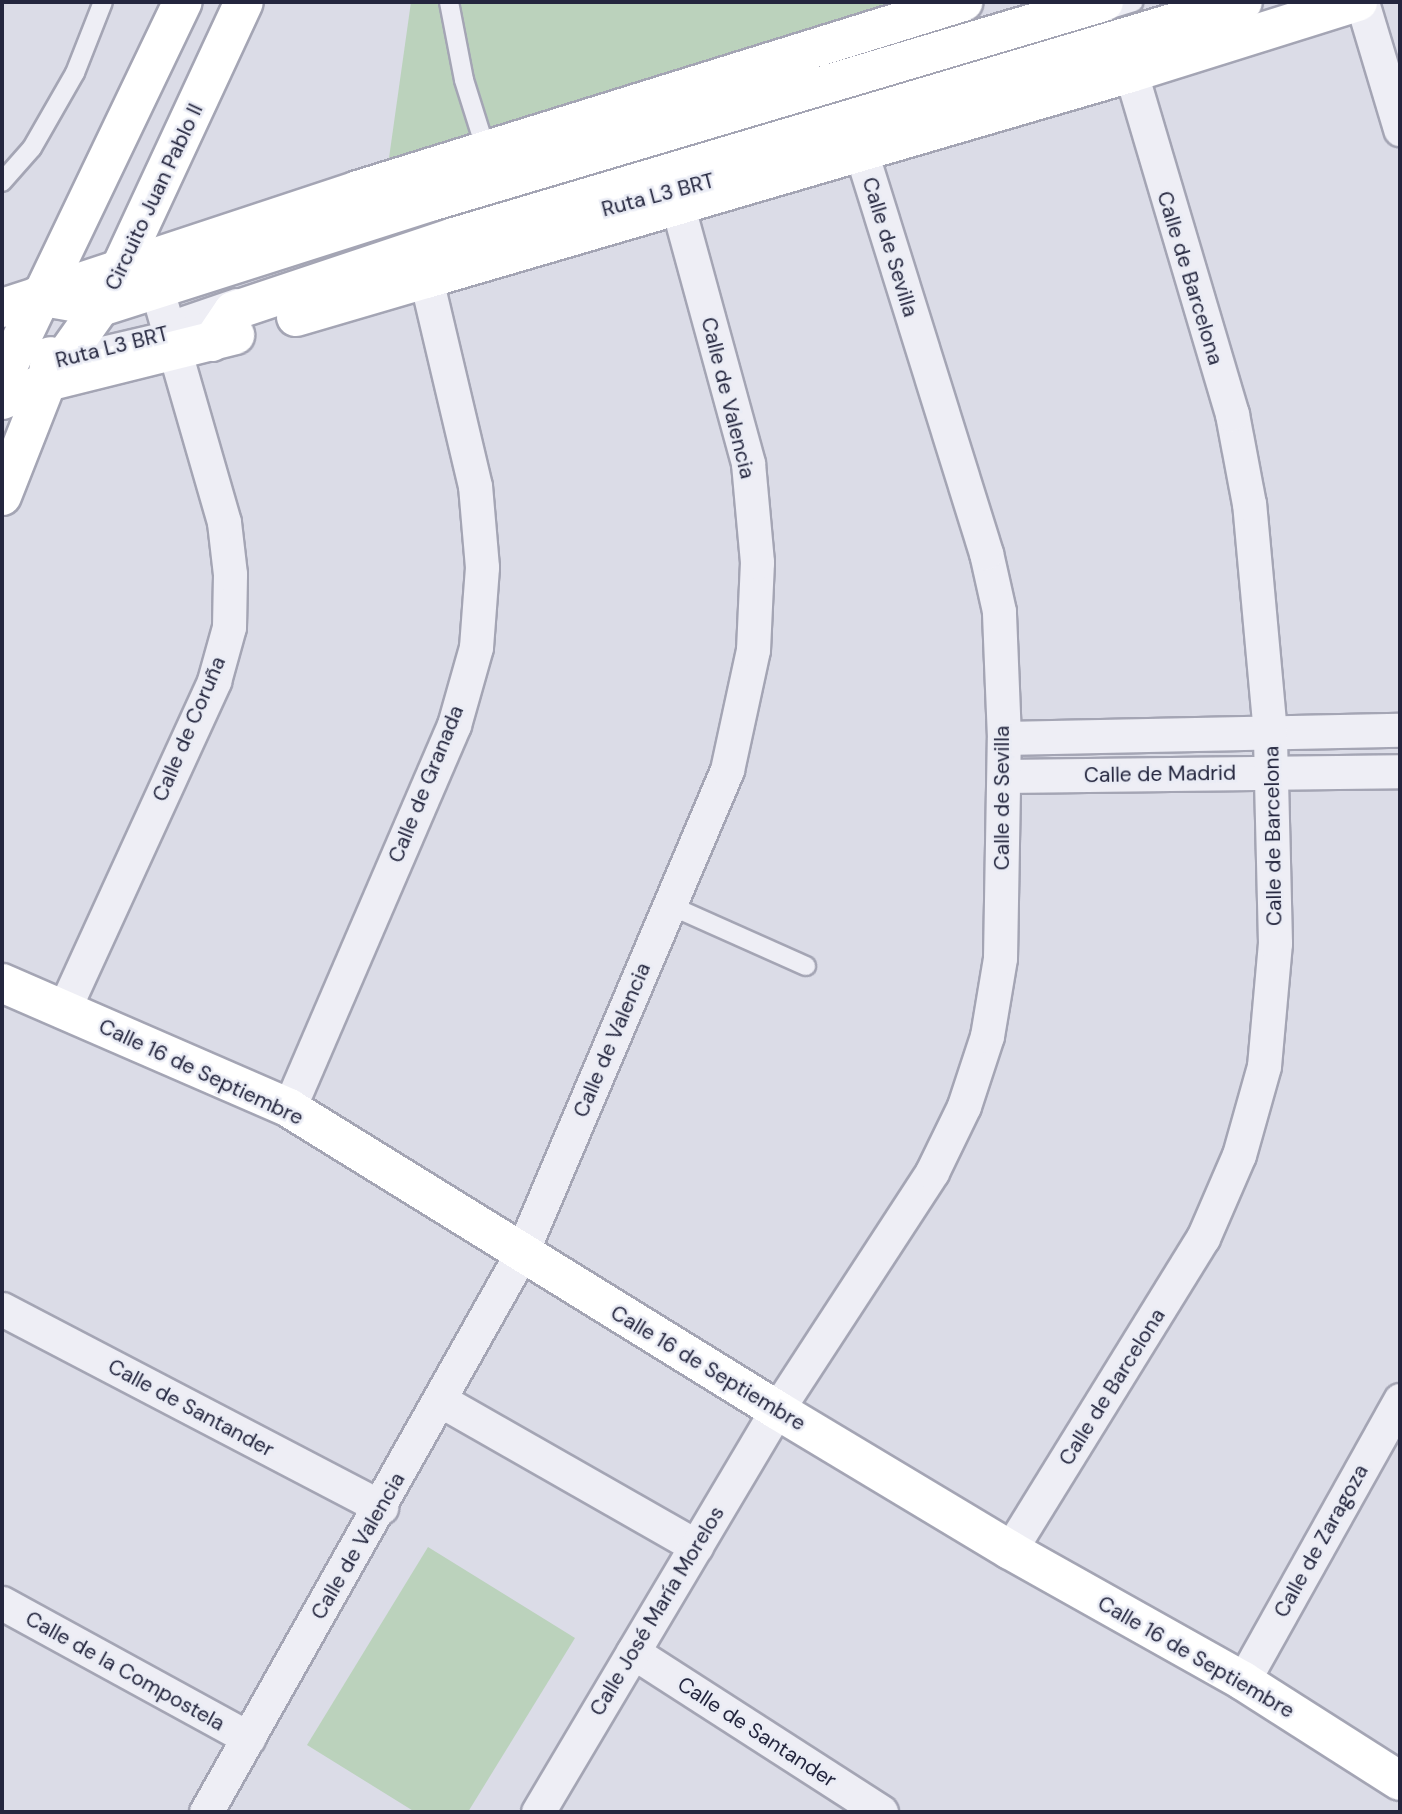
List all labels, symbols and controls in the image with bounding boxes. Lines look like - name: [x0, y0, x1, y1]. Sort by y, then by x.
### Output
- street label: Circuito Juan Pablo II: [100, 100, 208, 294]
- street label: Ruta L3 BRT: [599, 168, 717, 222]
- street label: Calle de Sevilla: [857, 174, 923, 320]
- street label: Calle de Barcelona: [1152, 188, 1228, 368]
- street label: Calle de Valencia: [696, 315, 760, 481]
- street label: Ruta L3 BRT: [53, 321, 171, 373]
- street label: Calle de Coruña: [147, 653, 231, 805]
- street label: Calle de Granada: [383, 702, 469, 866]
- street label: Calle de Sevilla: [989, 726, 1015, 870]
- street label: Calle de Barcelona: [1259, 746, 1287, 926]
- street label: Calle de Madrid: [1084, 760, 1236, 788]
- street label: Calle de Valencia: [568, 959, 656, 1121]
- street label: Calle 16 de Septiembre: [95, 1014, 307, 1130]
- street label: Calle 16 de Septiembre: [606, 1300, 810, 1436]
- street label: Calle de Barcelona: [1054, 1304, 1170, 1470]
- street label: Calle de Santander: [104, 1354, 278, 1462]
- street label: Calle de Zaragoza: [1269, 1460, 1373, 1622]
- street label: Calle de Valencia: [306, 1468, 410, 1624]
- street label: Calle José María Morelos: [584, 1502, 730, 1720]
- street label: Calle 16 de Septiembre: [1093, 1590, 1299, 1724]
- street label: Calle de la Compostela: [21, 1606, 229, 1736]
- street label: Calle de Santander: [673, 1671, 841, 1793]

